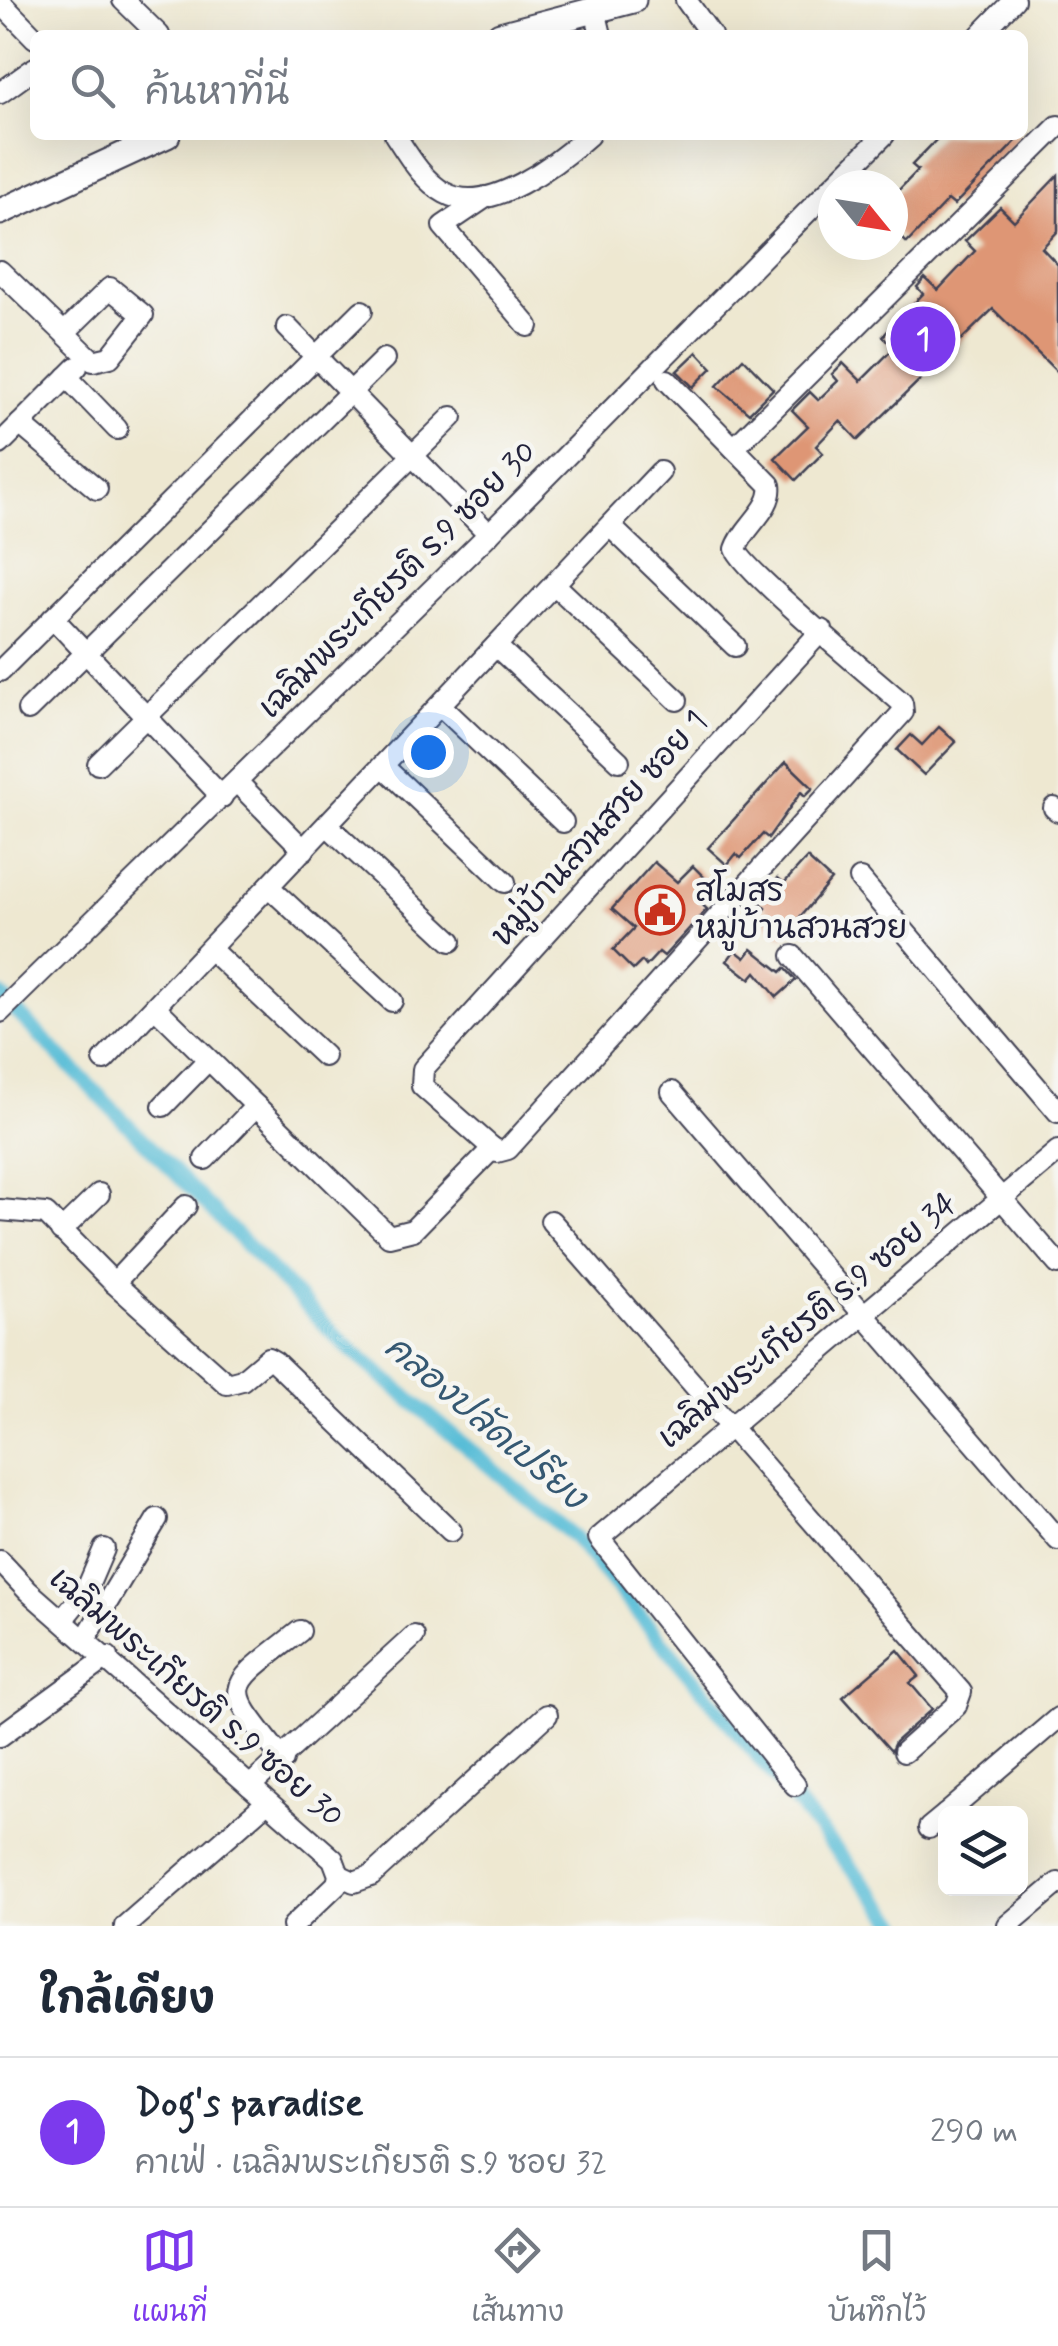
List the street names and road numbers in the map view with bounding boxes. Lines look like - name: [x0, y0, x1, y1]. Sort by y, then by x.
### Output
- street label: เฉลิมพระเกียรติ ร.9 ซอย 30: [250, 432, 546, 728]
- street label: หมู่บ้านสวนสวย ซอย 1: [481, 701, 718, 957]
- street label: เฉลิมพระเกียรติ ร.9 ซอย 34: [650, 1183, 966, 1459]
- street label: เฉลิมพระเกียรติ ร.9 ซอย 30: [40, 1558, 352, 1838]

